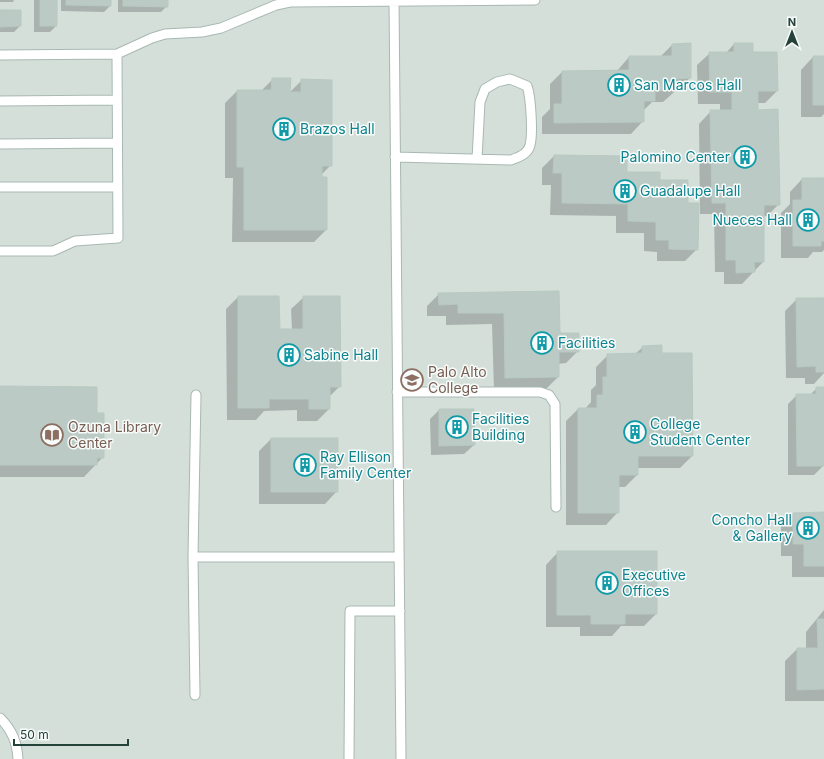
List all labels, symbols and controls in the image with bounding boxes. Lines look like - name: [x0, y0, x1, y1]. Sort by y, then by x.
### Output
- north arrow: [772, 12, 812, 52]
- text: N: [788, 15, 796, 29]
- building icon: San Marcos Hall: [606, 72, 632, 98]
- place label: San Marcos Hall: [634, 76, 741, 93]
- building icon: Brazos Hall: [271, 116, 297, 142]
- place label: Brazos Hall: [300, 120, 375, 137]
- building icon: Palomino Center: [732, 144, 758, 170]
- place label: Palomino Center: [621, 148, 730, 165]
- building icon: Guadalupe Hall: [612, 178, 638, 204]
- place label: Guadalupe Hall: [640, 182, 740, 199]
- building icon: Nueces Hall: [795, 207, 821, 233]
- place label: Nueces Hall: [712, 211, 792, 228]
- building icon: Facilities: [529, 330, 555, 356]
- place label: Facilities: [558, 334, 615, 351]
- building icon: Sabine Hall: [276, 342, 302, 368]
- place label: Sabine Hall: [304, 346, 378, 363]
- place label: Palo Alto College: [428, 363, 487, 396]
- school or university icon: Palo Alto College: [399, 367, 425, 393]
- place label: Facilities Building: [472, 410, 529, 443]
- building icon: Facilities Building: [444, 414, 470, 440]
- place label: College Student Center: [650, 415, 750, 448]
- place label: Ozuna Library Center: [68, 418, 161, 451]
- building icon: College Student Center: [622, 419, 648, 445]
- library icon: Ozuna Library Center: [39, 422, 65, 448]
- place label: Ray Ellison Family Center: [320, 448, 411, 481]
- building icon: Ray Ellison Family Center: [292, 452, 318, 478]
- place label: Concho Hall & Gallery: [711, 511, 792, 544]
- building icon: Concho Hall & Gallery: [795, 515, 821, 541]
- place label: Executive Offices: [622, 566, 686, 599]
- building icon: Executive Offices: [594, 570, 620, 596]
- scale bar: [14, 721, 128, 747]
- text: 50 m: [20, 727, 49, 742]

